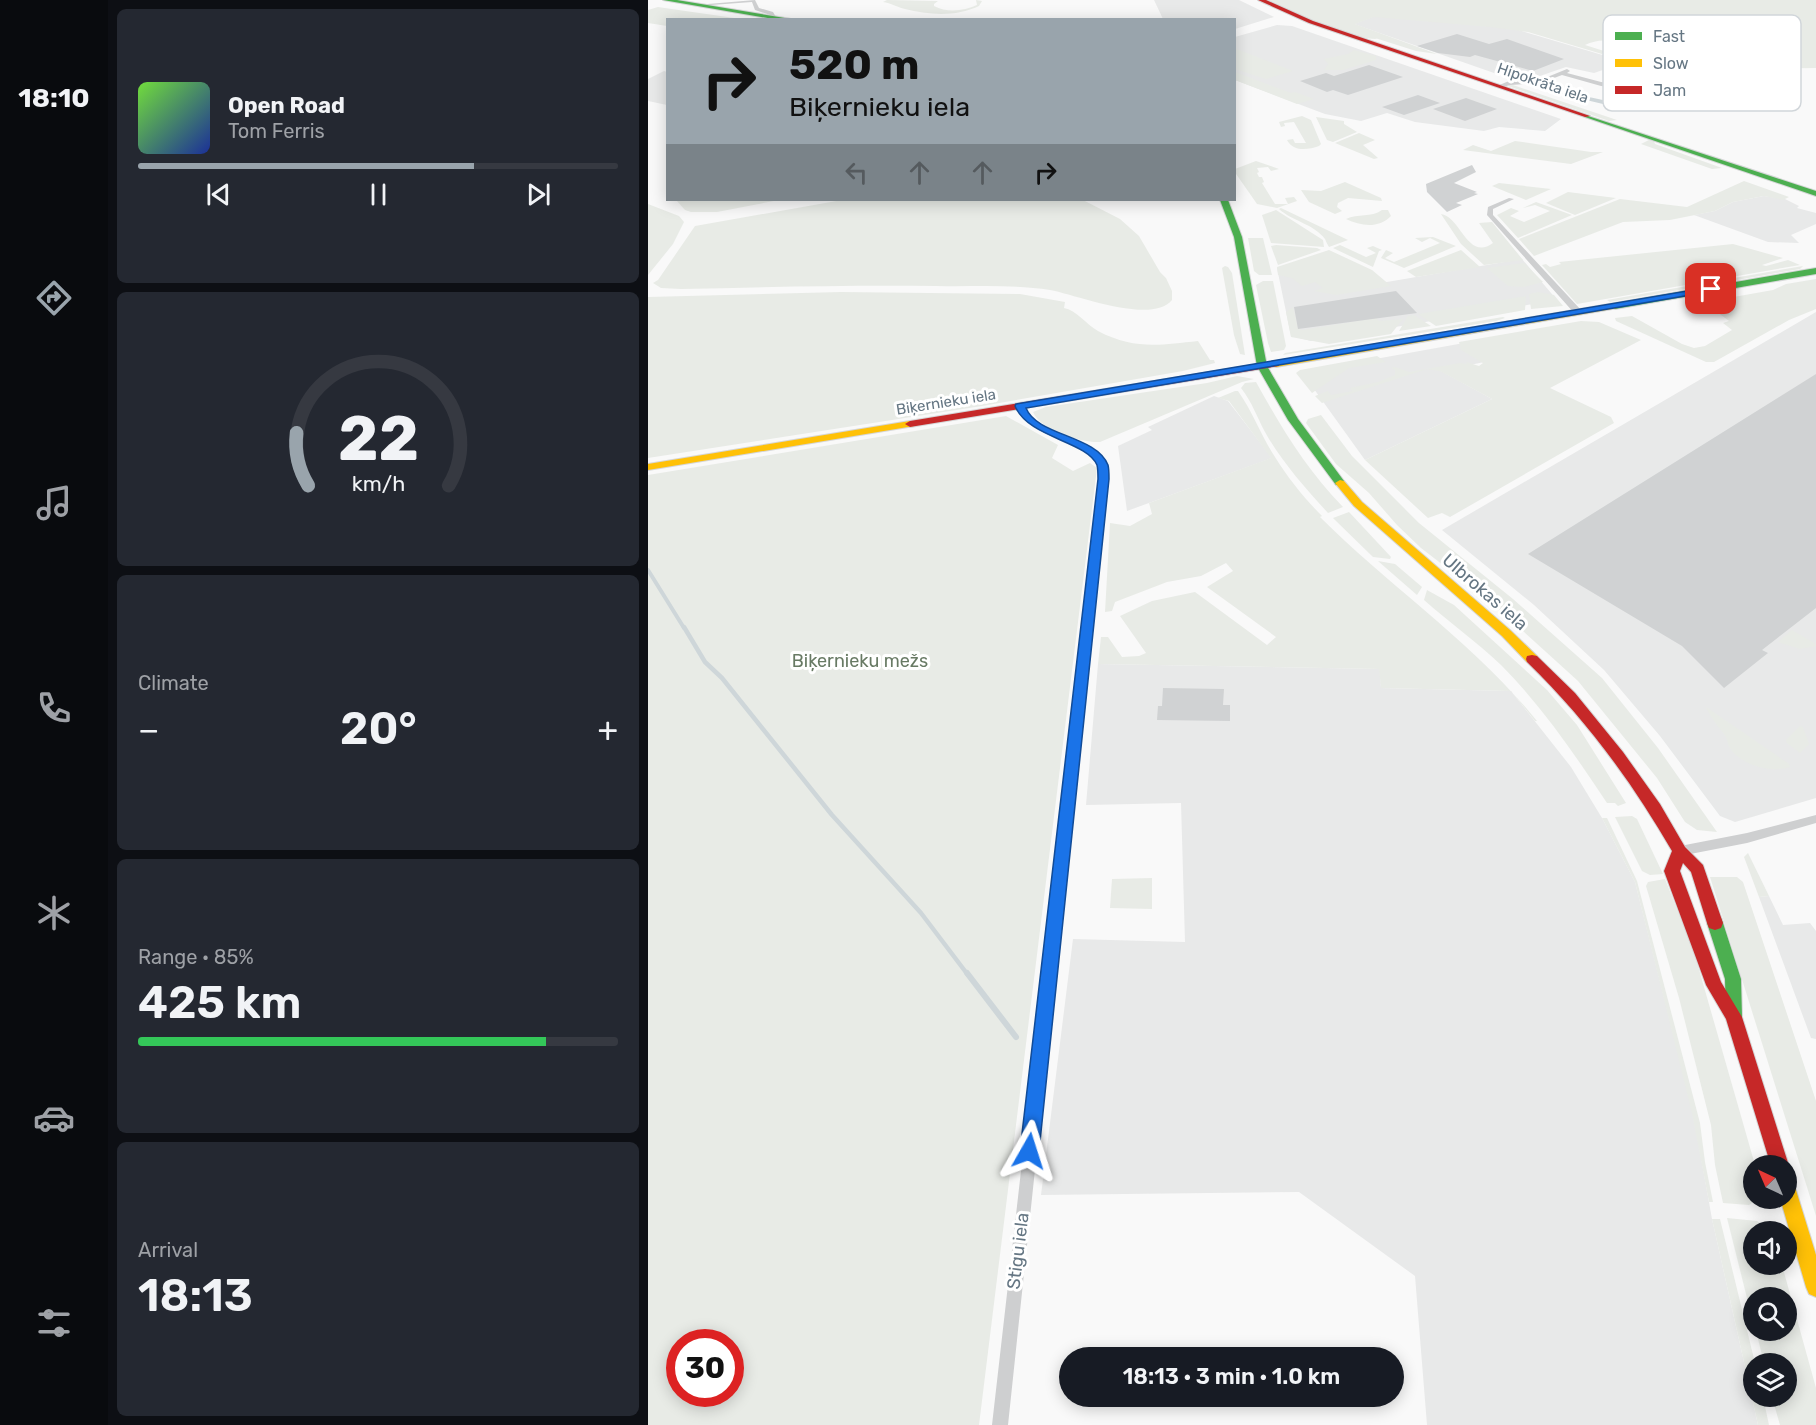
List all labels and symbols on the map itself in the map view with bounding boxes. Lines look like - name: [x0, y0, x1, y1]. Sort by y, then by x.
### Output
- legend: [1603, 15, 1801, 111]
- text: Fast: [1653, 27, 1685, 46]
- text: Slow: [1653, 54, 1689, 73]
- street label: Hipokrāta iela: [1495, 59, 1591, 107]
- text: Jam: [1653, 81, 1686, 100]
- pin: [1685, 263, 1736, 314]
- street label: Biķernieku iela: [895, 385, 997, 419]
- street label: Ulbrokas iela: [1438, 549, 1532, 635]
- park label: Biķernieku mežs: [792, 650, 928, 672]
- position arrow: [997, 1119, 1061, 1183]
- north arrow: [1743, 1155, 1797, 1209]
- street label: Stigu iela: [1002, 1211, 1034, 1291]
- speed limit sign: 30: [666, 1329, 744, 1407]

